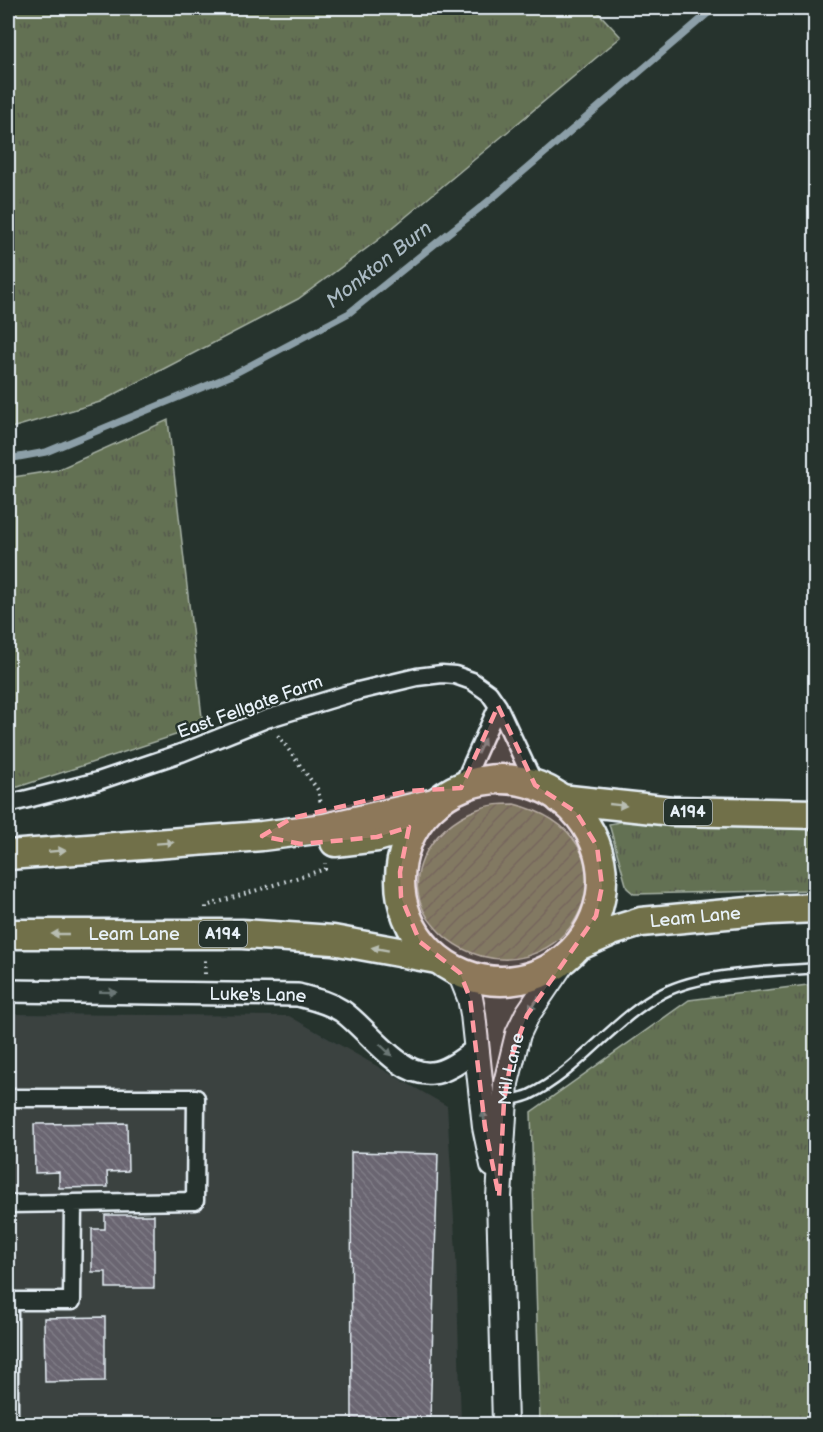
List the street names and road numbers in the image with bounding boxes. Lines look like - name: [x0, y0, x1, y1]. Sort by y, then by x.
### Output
- street label: East Fellgate Farm: [175, 671, 325, 743]
- road number: A194: [664, 799, 712, 825]
- street label: Leam Lane: [649, 902, 742, 932]
- road number: A194: [199, 921, 247, 947]
- street label: Leam Lane: [88, 924, 180, 945]
- street label: Luke's Lane: [209, 983, 309, 1007]
- street label: Mill Lane: [494, 1030, 529, 1106]

